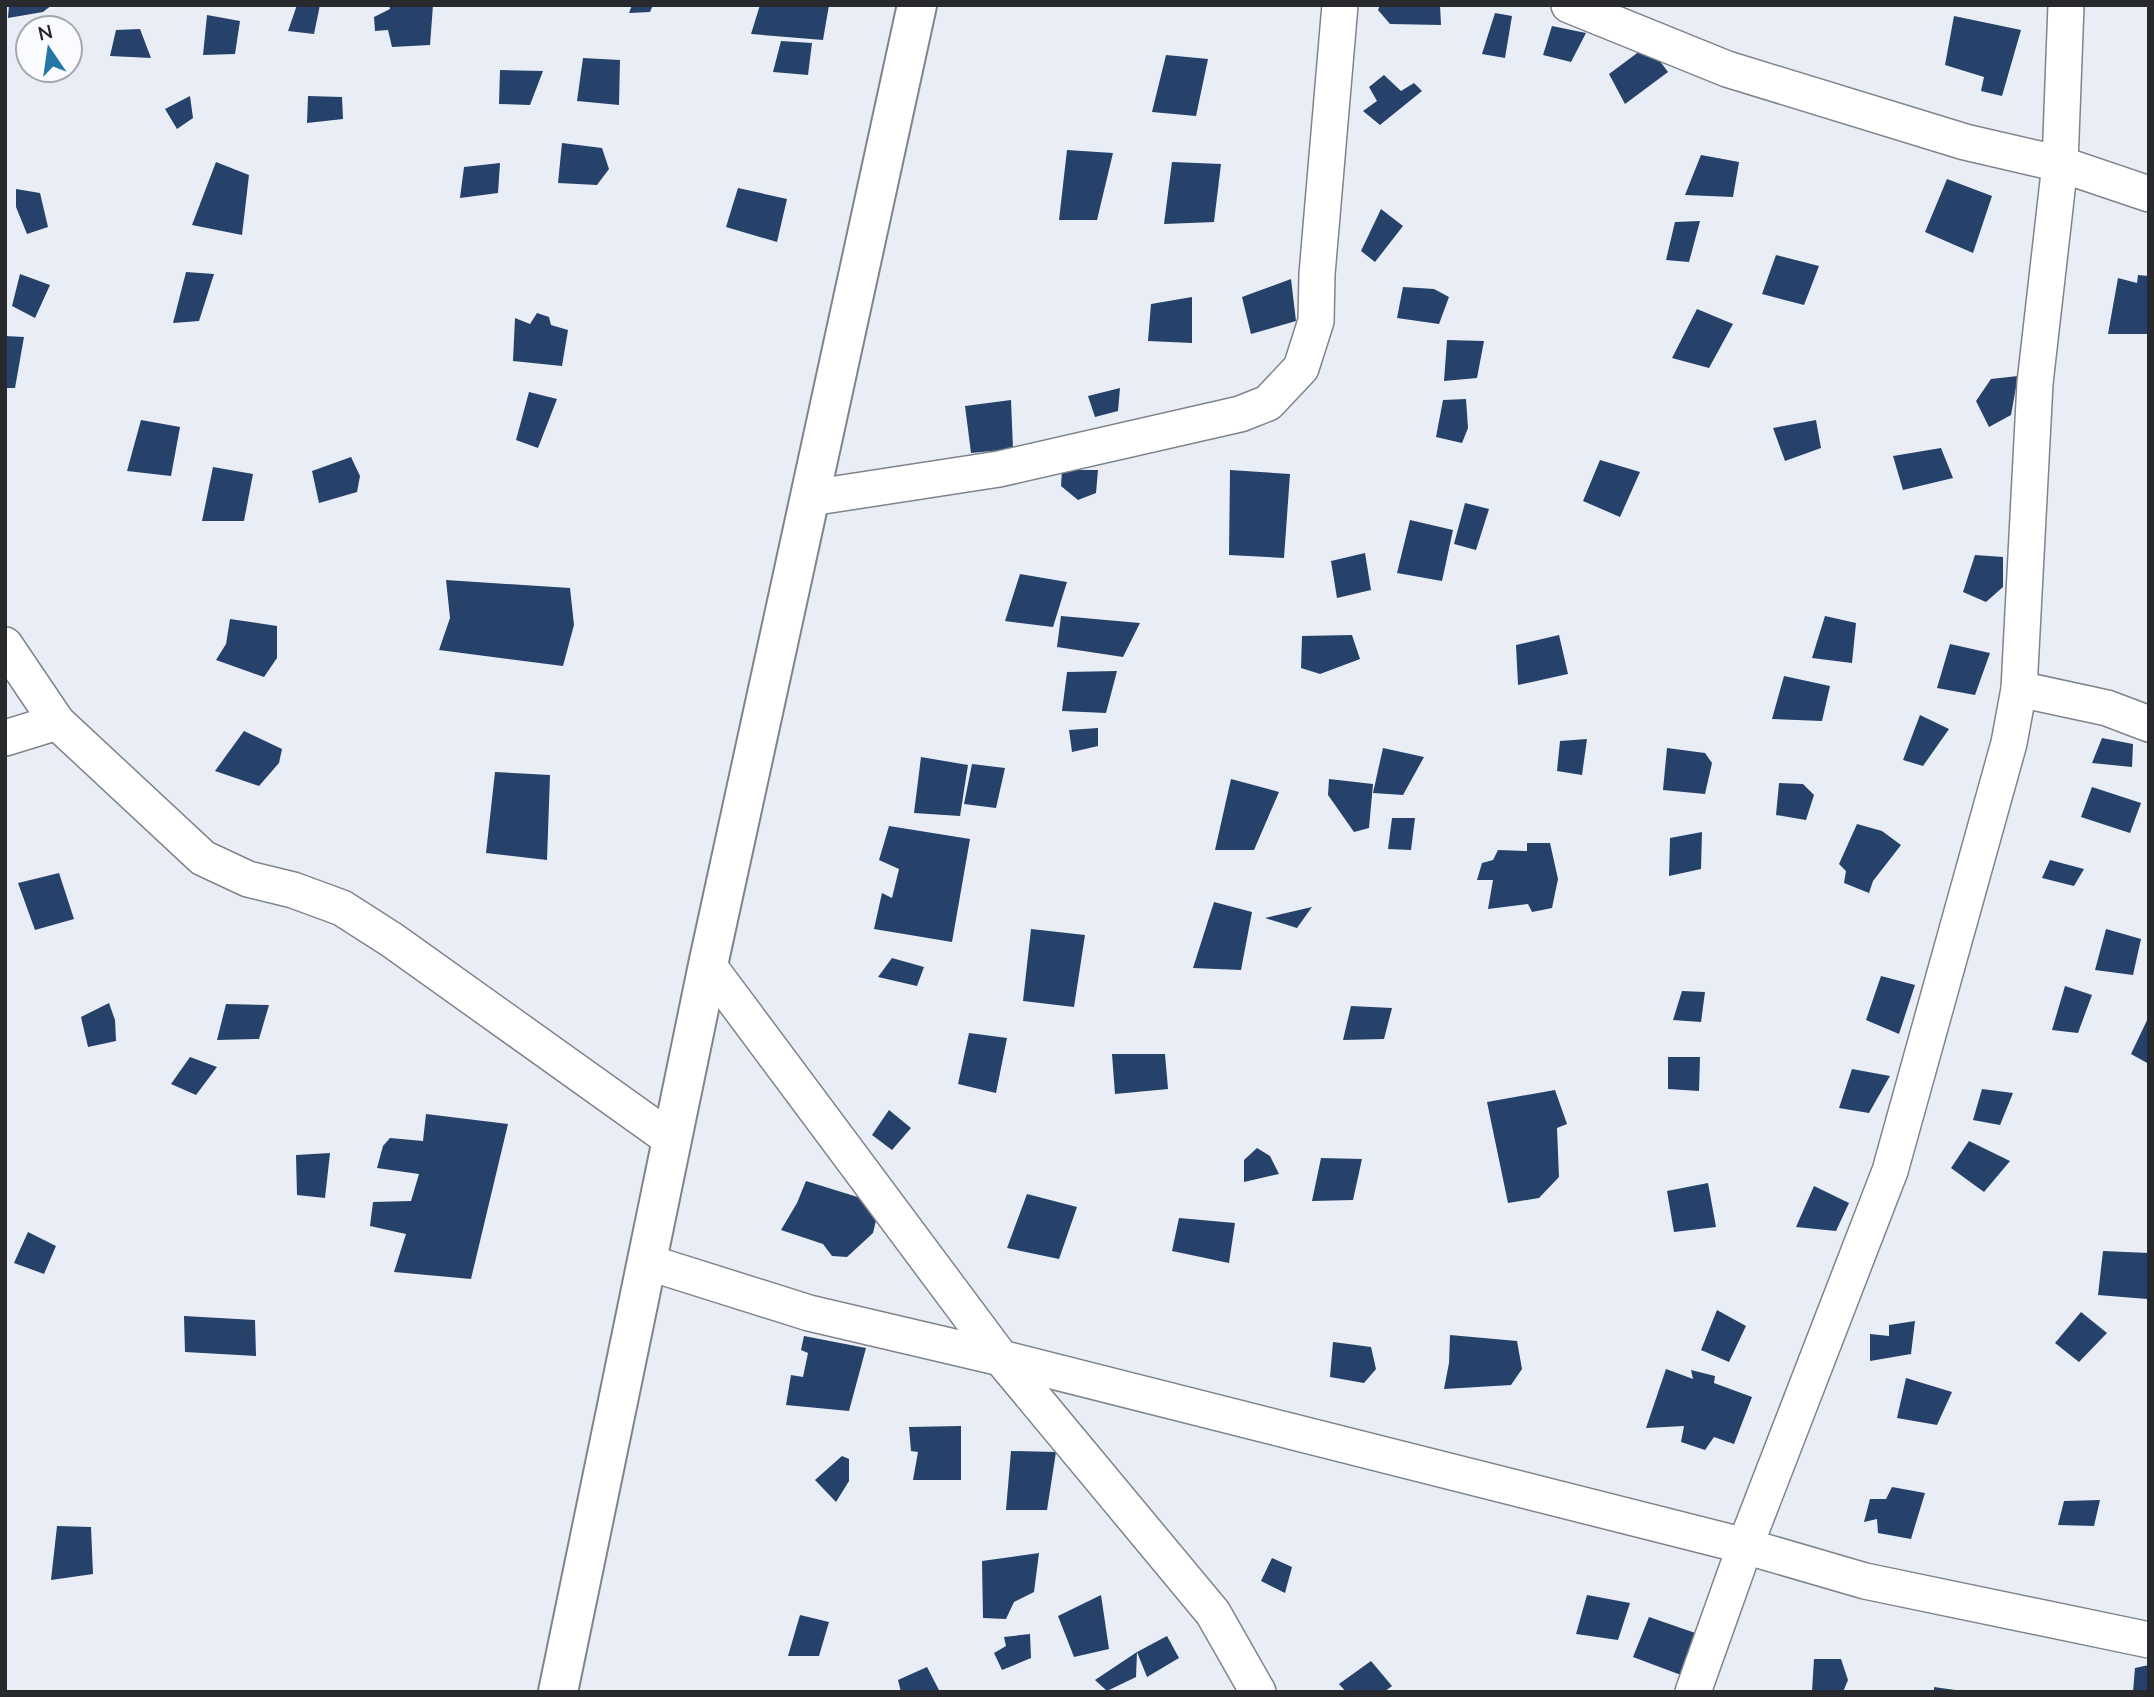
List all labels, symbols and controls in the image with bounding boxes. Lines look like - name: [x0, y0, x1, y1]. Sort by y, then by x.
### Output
- north arrow: [14, 14, 84, 84]
- text: N: [35, 19, 55, 46]

